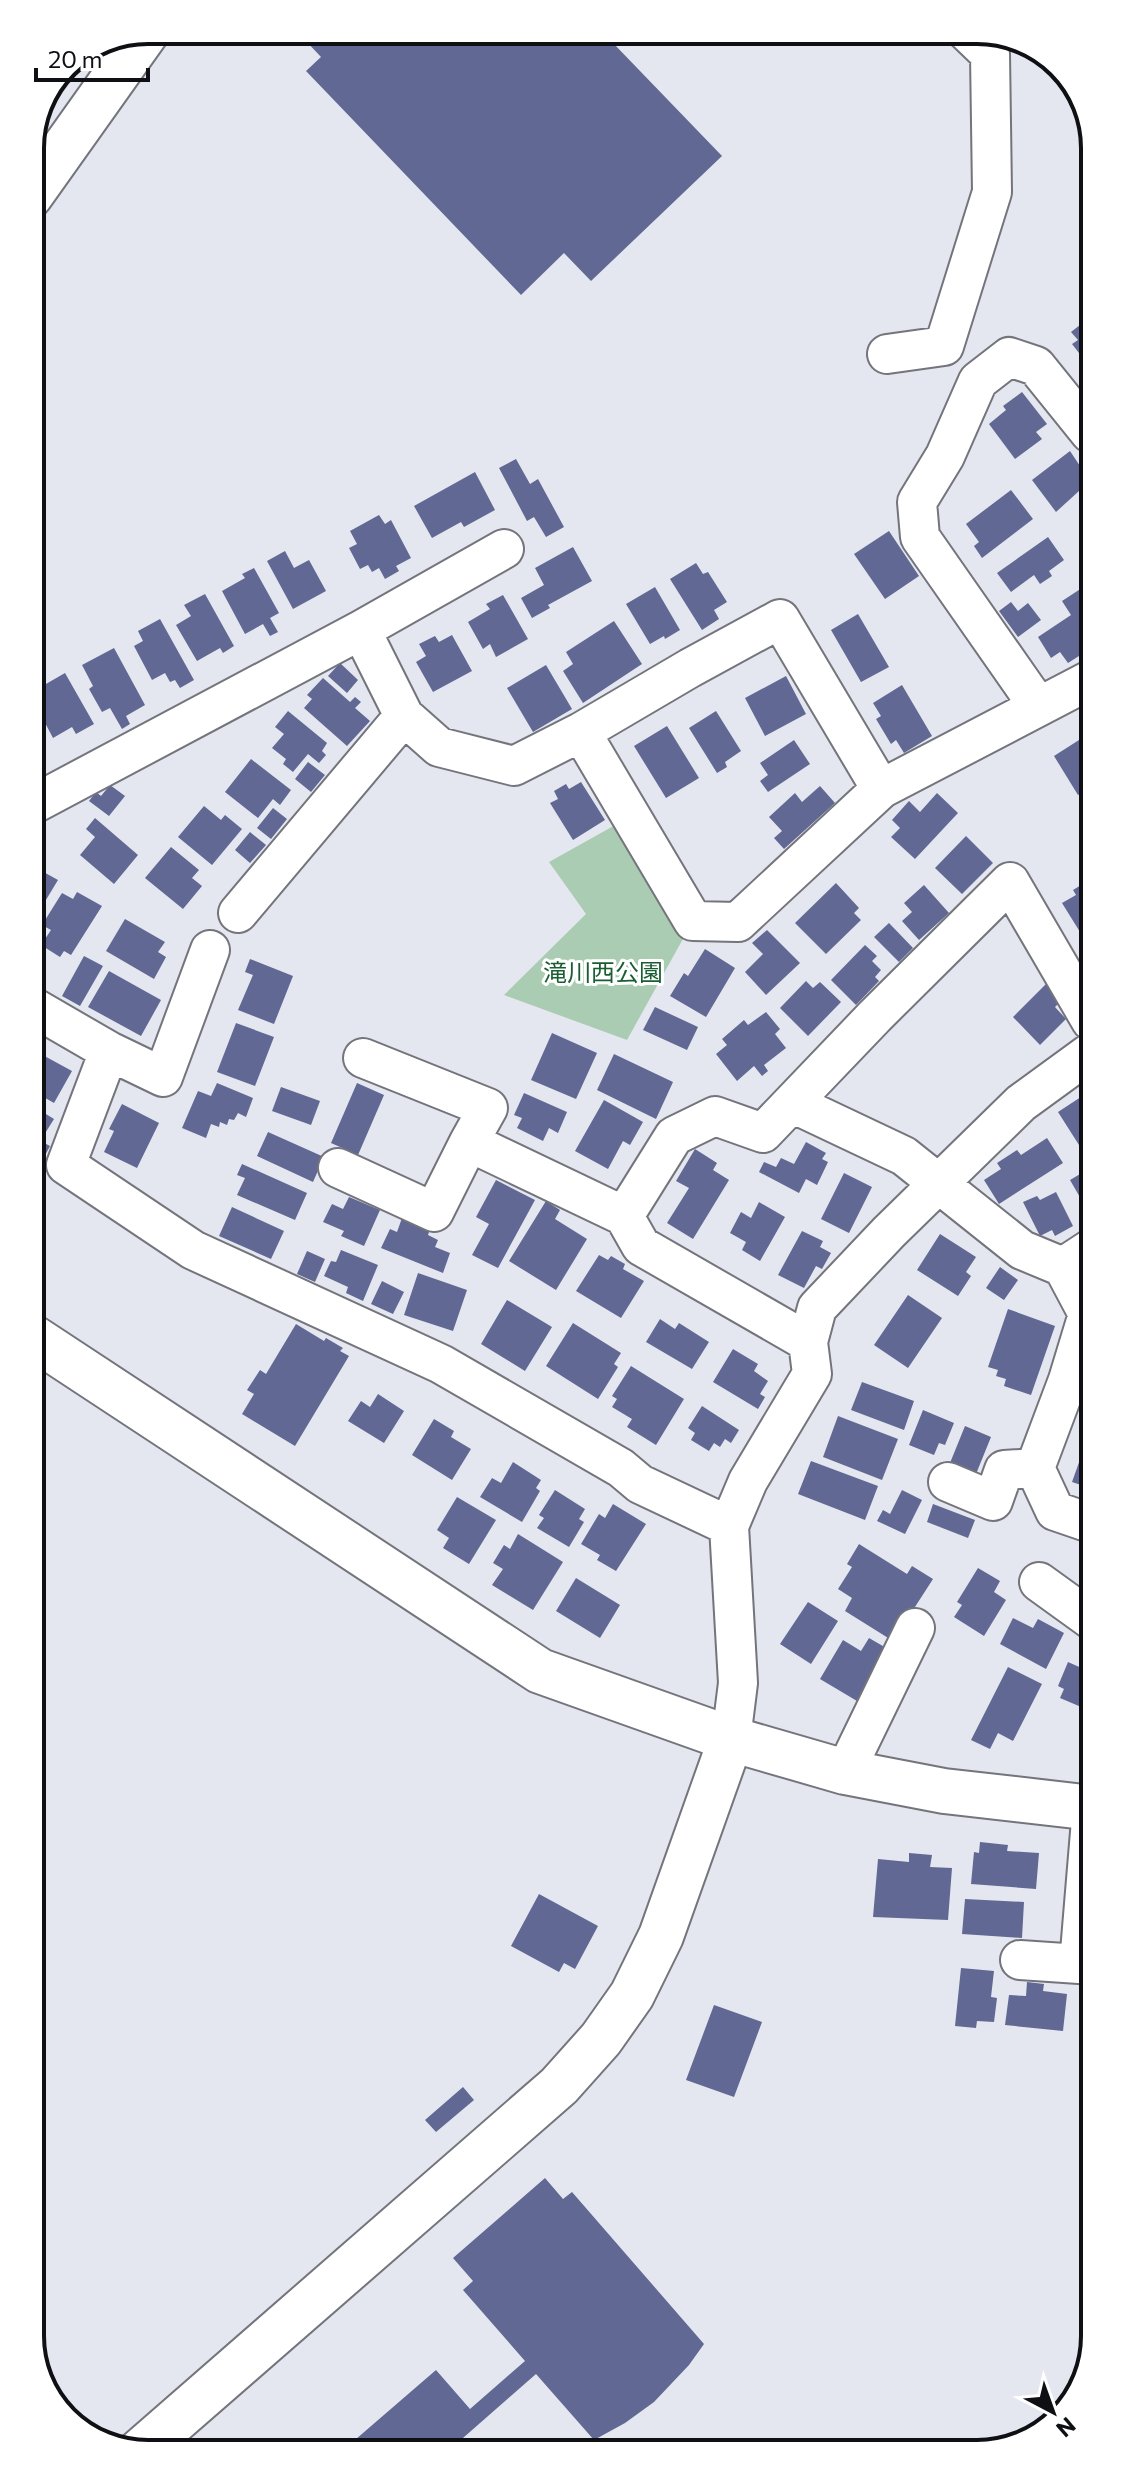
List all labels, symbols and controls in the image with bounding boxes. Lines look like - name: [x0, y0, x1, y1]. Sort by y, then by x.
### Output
- scale bar: [36, 32, 148, 82]
- text: 20 m: [48, 44, 102, 73]
- park label: 滝川西公園: [543, 957, 663, 986]
- north arrow: [1013, 2372, 1093, 2452]
- text: N: [1051, 2412, 1082, 2443]

